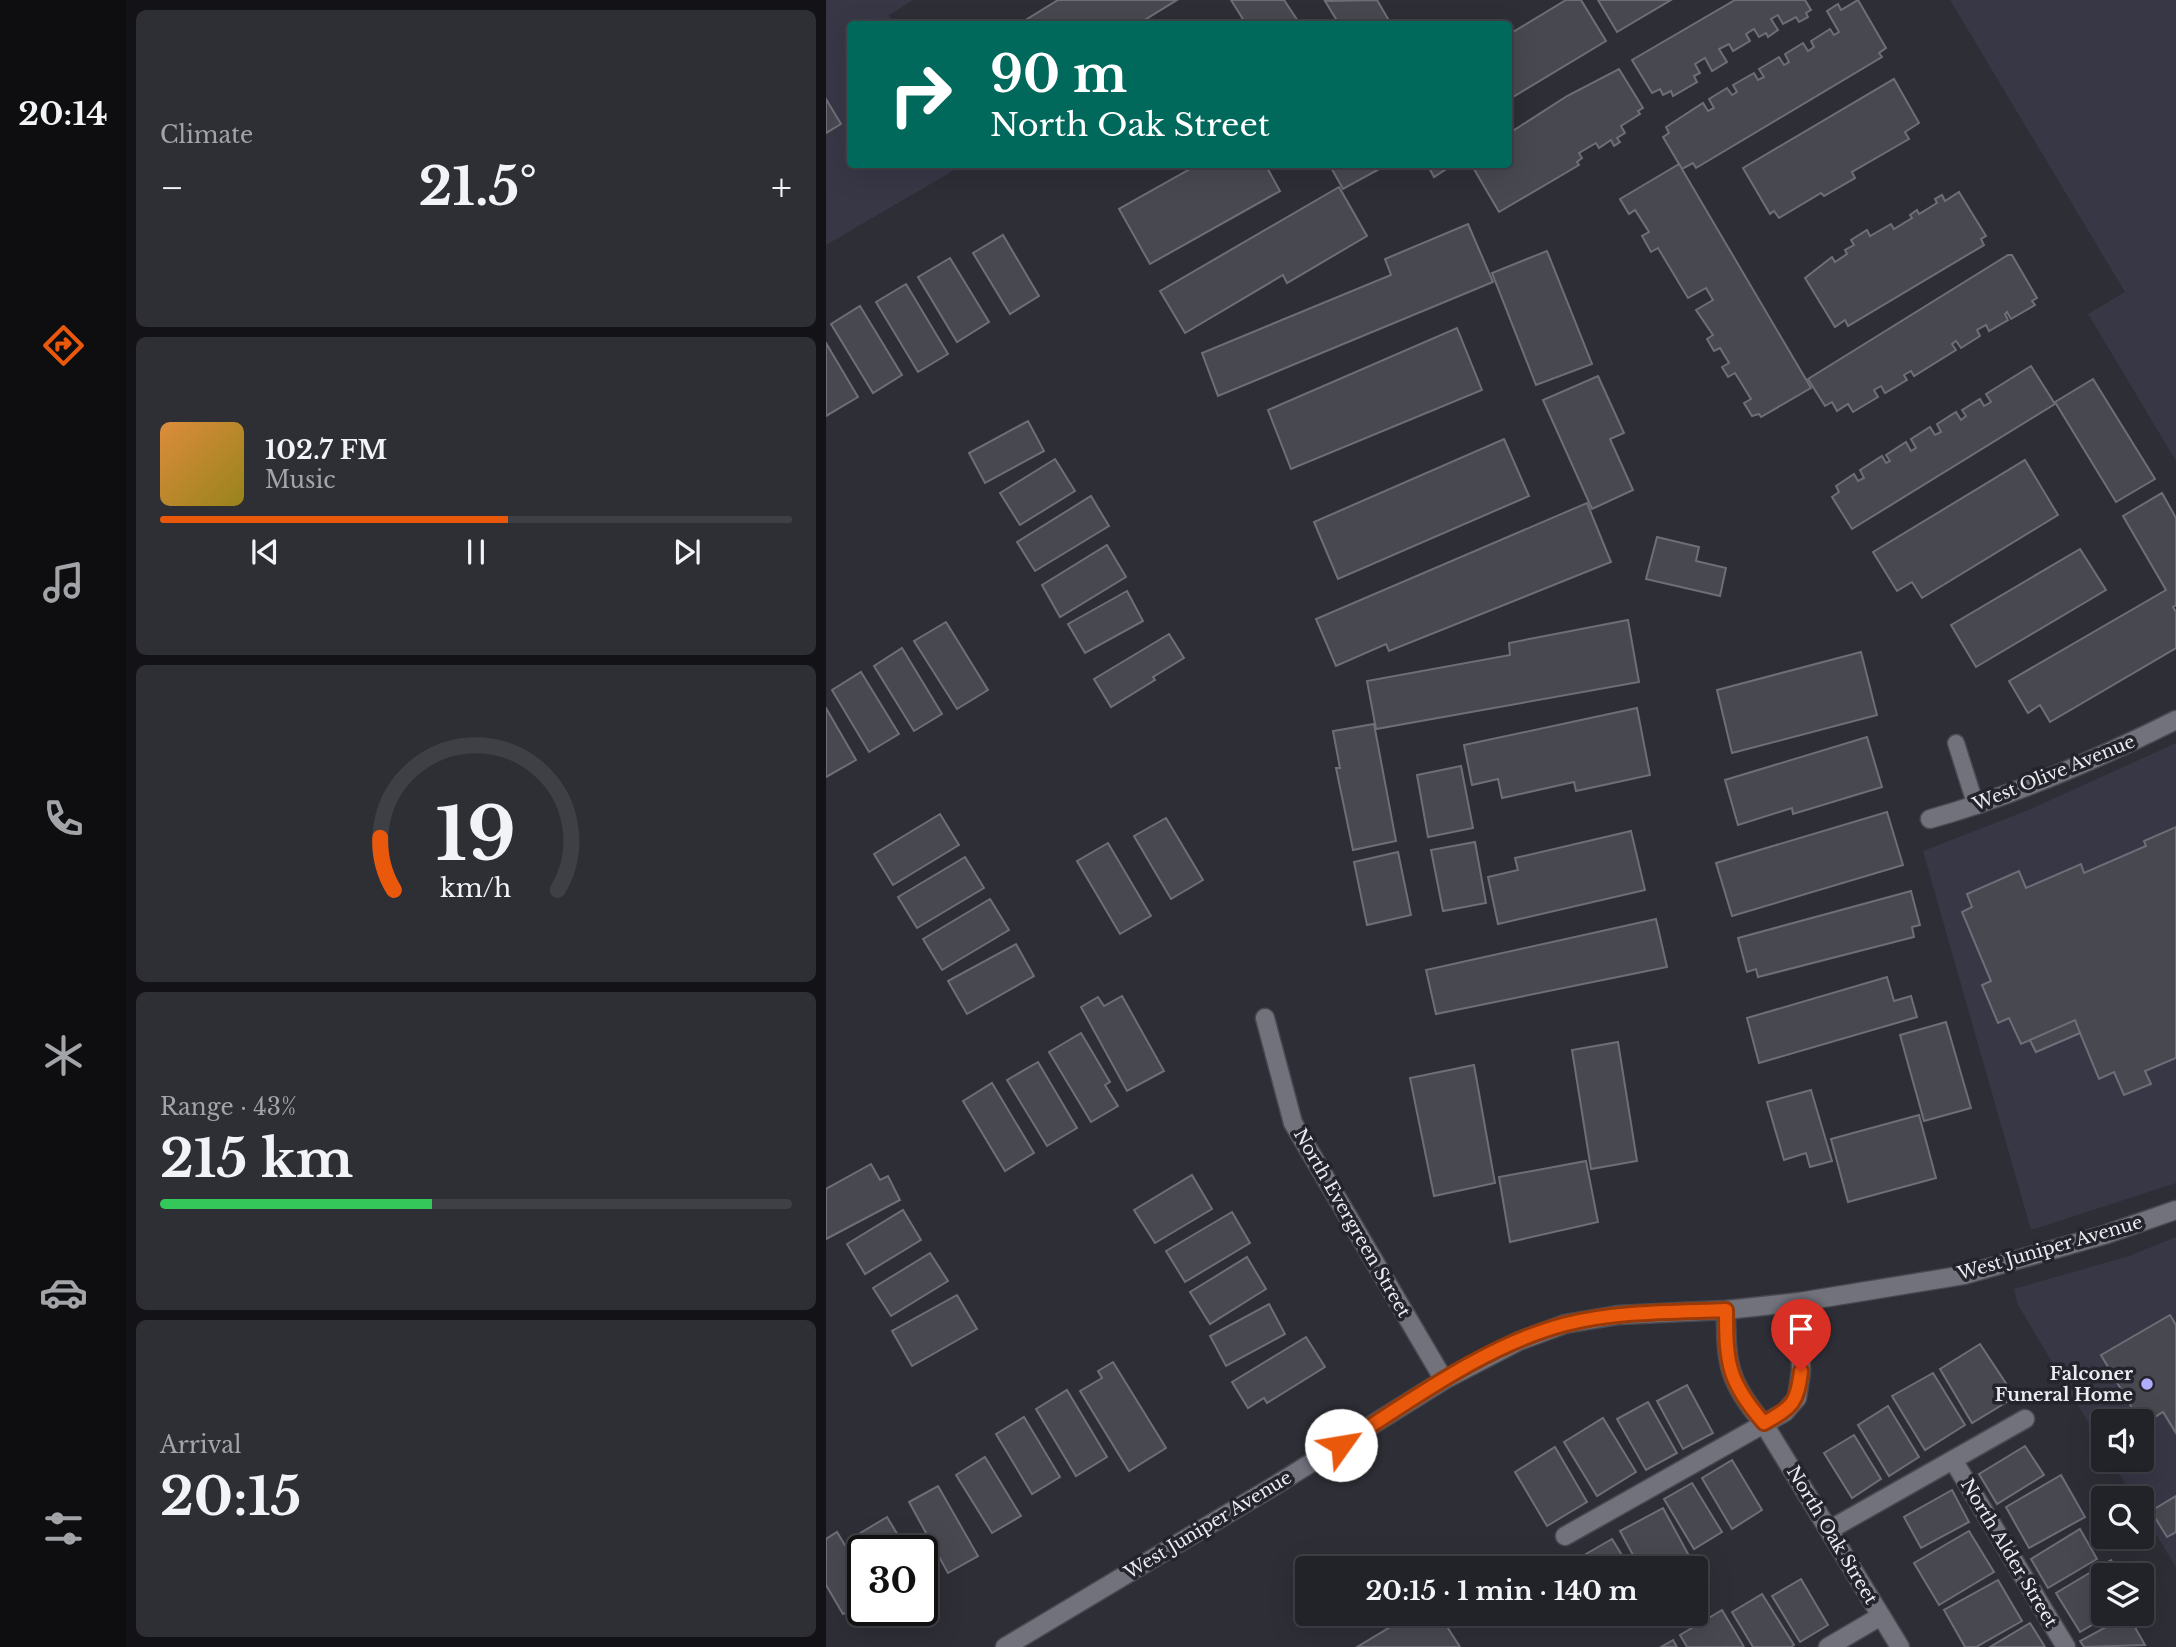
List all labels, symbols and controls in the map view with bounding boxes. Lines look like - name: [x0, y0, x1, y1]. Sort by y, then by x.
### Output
- text: 90 m: [990, 44, 1127, 105]
- icon: right: [875, 49, 966, 140]
- text: 20:14: [18, 94, 108, 134]
- text: North Oak Street: [990, 105, 1270, 145]
- text: Climate: [160, 121, 253, 149]
- text: 21.5°: [418, 155, 537, 219]
- text: −: [160, 164, 184, 211]
- text: +: [771, 164, 792, 211]
- icon: directions: [39, 321, 88, 370]
- text: 102.7 FM: [265, 434, 387, 466]
- text: Music: [265, 466, 336, 494]
- icon: previous: [246, 533, 284, 571]
- icon: pause: [457, 533, 495, 571]
- icon: next: [668, 533, 706, 571]
- icon: music: [39, 558, 88, 607]
- street label: West Olive Avenue: [1969, 730, 2138, 816]
- text: 19: [436, 789, 516, 880]
- icon: phone: [39, 794, 88, 843]
- text: km/h: [441, 872, 511, 903]
- icon: climate: [39, 1031, 88, 1080]
- text: Range · 43%: [160, 1093, 296, 1121]
- street label: North Evergreen Street: [1289, 1125, 1415, 1321]
- text: 215 km: [160, 1127, 353, 1191]
- street label: West Juniper Avenue: [1954, 1211, 2145, 1285]
- icon: car: [39, 1268, 88, 1317]
- pin: [1771, 1299, 1831, 1371]
- icon: arrive: [1782, 1310, 1820, 1348]
- place label: Falconer Funeral Home: [1995, 1363, 2133, 1406]
- marker: Falconer Funeral Home: [2139, 1376, 2155, 1392]
- position arrow: [1304, 1408, 1378, 1482]
- map controls: [2091, 1409, 2154, 1626]
- button: sound: [2091, 1409, 2154, 1472]
- text: Arrival: [160, 1431, 241, 1459]
- street label: North Oak Street: [1782, 1462, 1882, 1608]
- text: 20:15: [160, 1465, 302, 1529]
- street label: West Juniper Avenue: [1120, 1466, 1296, 1584]
- street label: North Alder Street: [1956, 1475, 2062, 1631]
- button: search: [2091, 1486, 2154, 1549]
- icon: filters: [39, 1504, 88, 1553]
- speed limit sign: 30: [847, 1535, 938, 1626]
- button: layers: [2091, 1563, 2154, 1626]
- text: 20:15 · 1 min · 140 m: [1365, 1575, 1638, 1607]

